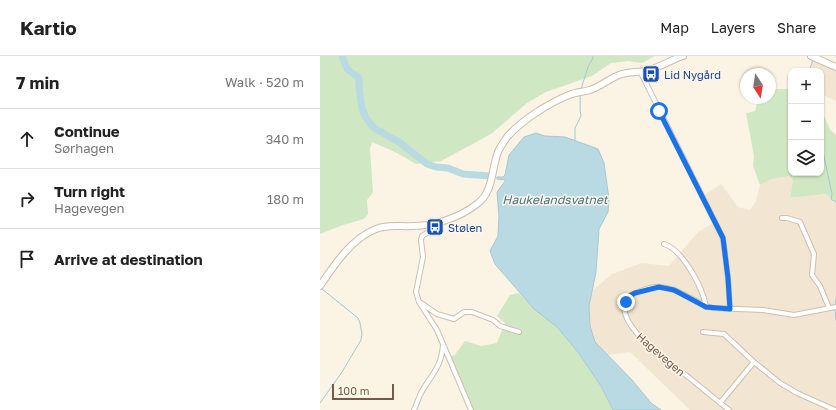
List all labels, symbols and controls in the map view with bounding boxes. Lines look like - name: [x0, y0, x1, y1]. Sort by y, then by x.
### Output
- text: Kartio: [20, 16, 77, 39]
- text: Map: [660, 19, 689, 36]
- text: Layers: [711, 19, 755, 36]
- text: Share: [777, 19, 816, 36]
- bus stop icon: Lid Nygård: [641, 64, 661, 84]
- place label: Lid Nygård: [664, 68, 721, 81]
- north arrow: [740, 68, 776, 104]
- map controls: [788, 68, 824, 176]
- button: +: [788, 68, 824, 104]
- text: 7 min: [16, 72, 59, 93]
- text: Walk · 520 m: [225, 74, 304, 90]
- route start: [650, 102, 668, 120]
- button: −: [788, 104, 824, 140]
- text: Continue: [54, 122, 120, 140]
- icon: ahead: [16, 128, 38, 150]
- text: 340 m: [266, 131, 304, 147]
- text: Sørhagen: [54, 140, 114, 156]
- button: layers: [788, 140, 824, 176]
- text: Turn right: [54, 182, 125, 200]
- icon: right: [16, 188, 38, 210]
- text: 180 m: [267, 191, 304, 207]
- water label: Haukelandsvatnet: [502, 192, 609, 207]
- text: Hagevegen: [54, 200, 125, 216]
- bus stop icon: Stølen: [425, 217, 445, 237]
- place label: Stølen: [448, 221, 482, 234]
- icon: arrive: [16, 248, 38, 270]
- text: Arrive at destination: [54, 250, 203, 268]
- route end: [617, 293, 635, 311]
- street label: Hagevegen: [634, 329, 688, 379]
- scale bar: [332, 382, 394, 401]
- text: 100 m: [338, 384, 369, 397]

